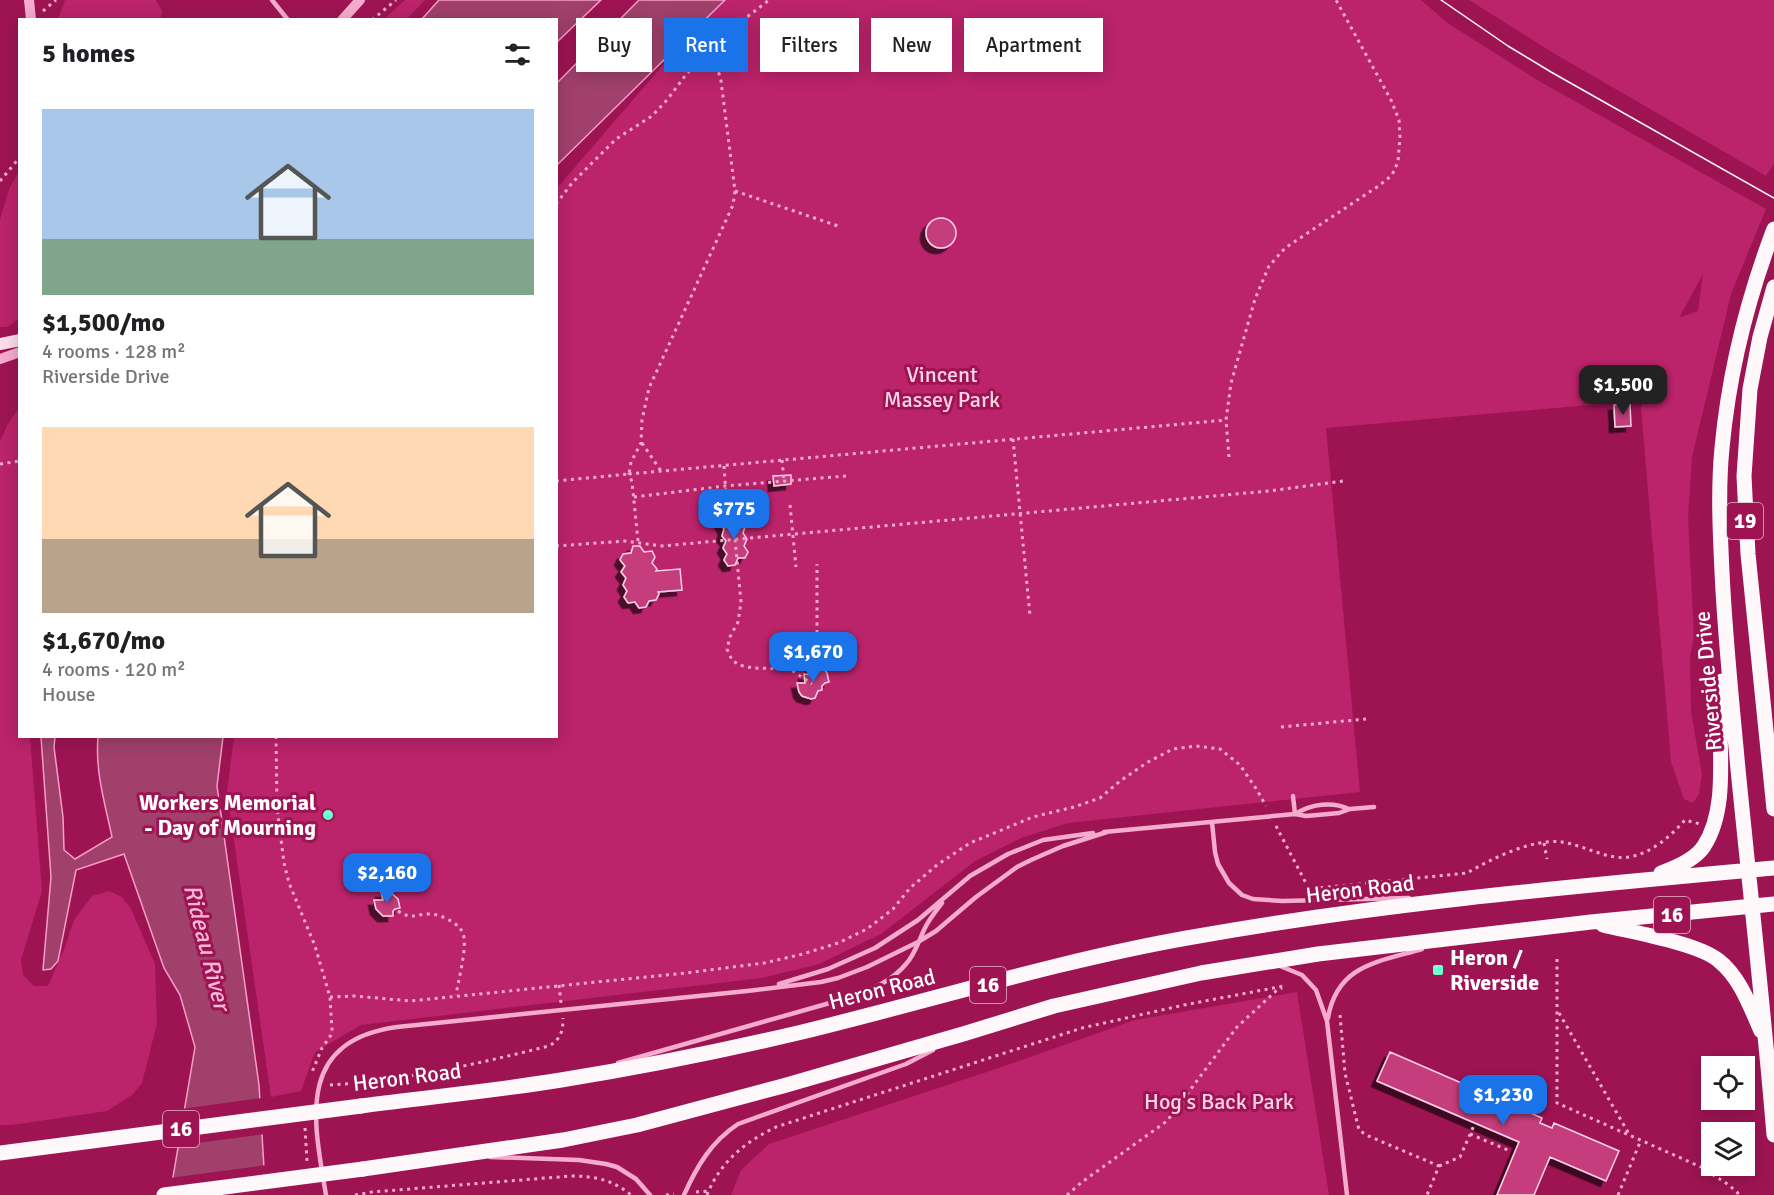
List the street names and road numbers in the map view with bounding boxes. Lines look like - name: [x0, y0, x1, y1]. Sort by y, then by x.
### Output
- road number: 19: [1727, 503, 1763, 539]
- street label: Riverside Drive: [1688, 610, 1728, 752]
- street label: Heron Road: [1304, 869, 1416, 909]
- road number: 16: [1654, 897, 1690, 933]
- street label: Heron Road: [826, 963, 938, 1015]
- road number: 16: [970, 967, 1006, 1003]
- street label: Heron Road: [351, 1057, 463, 1097]
- road number: 16: [163, 1111, 199, 1147]

